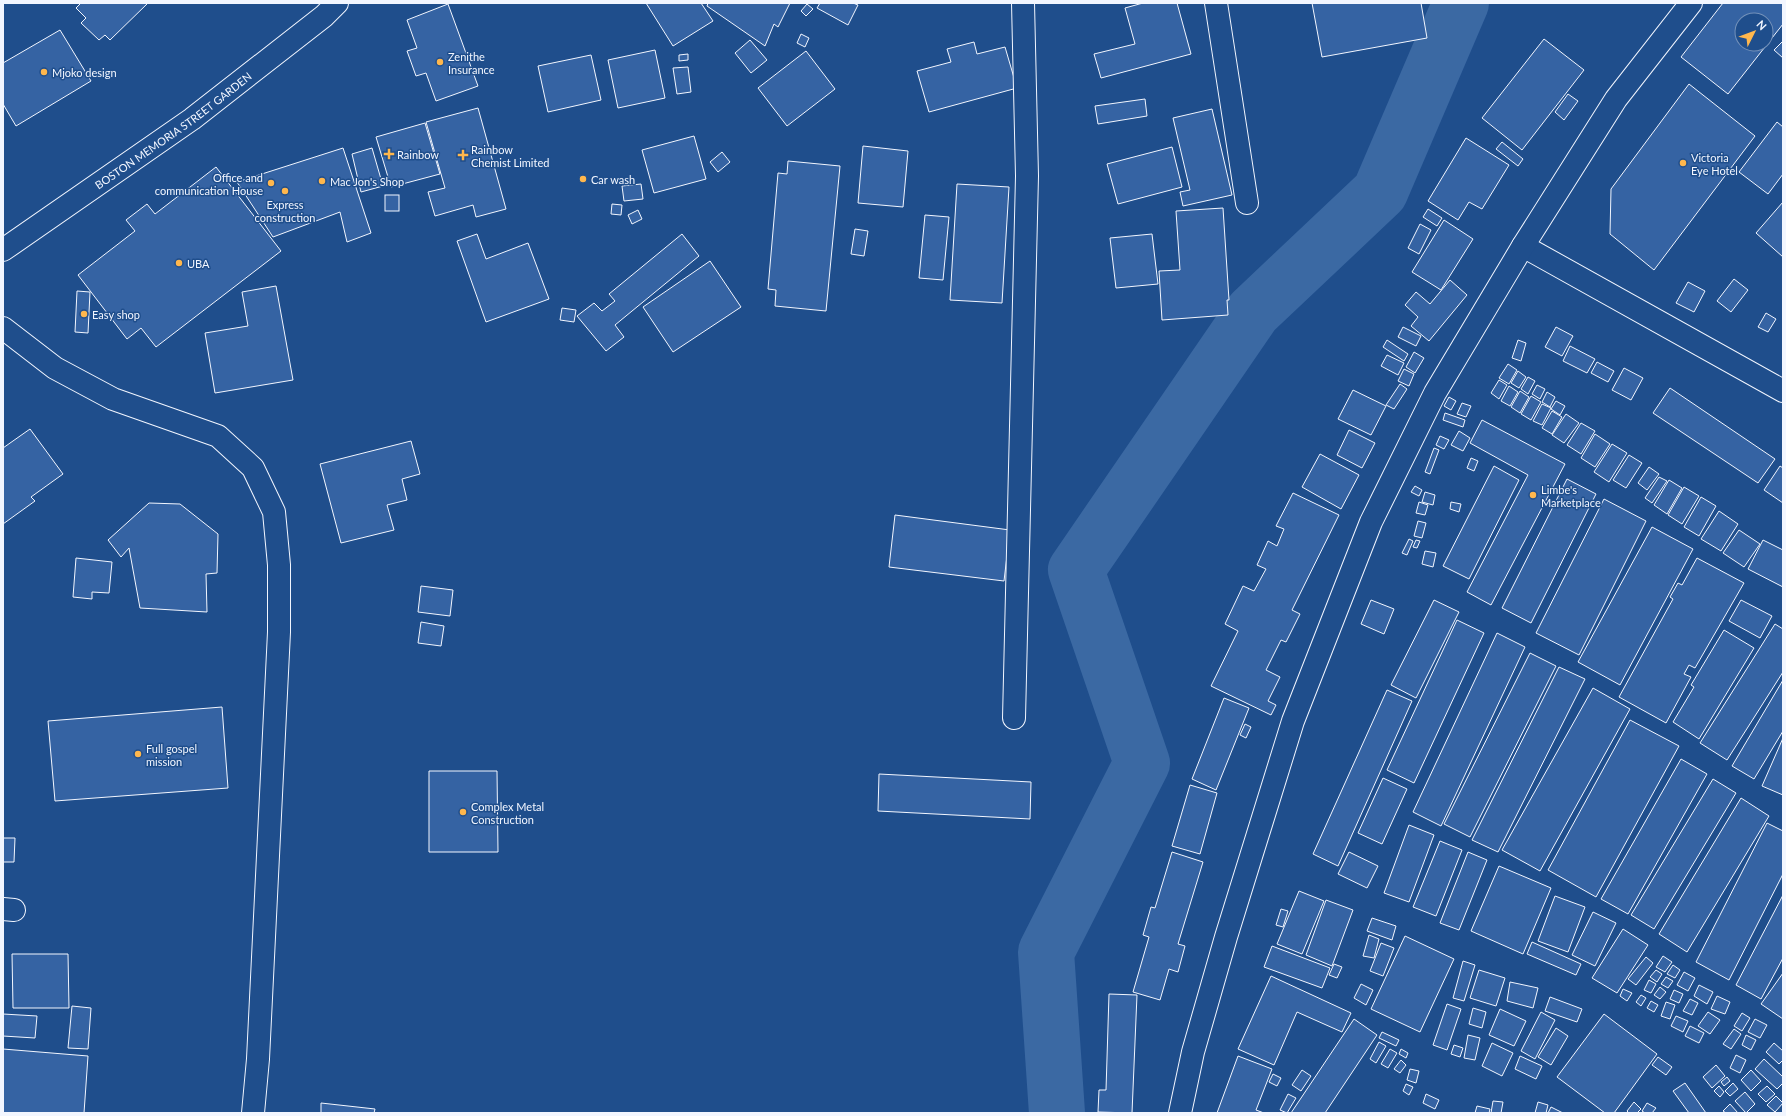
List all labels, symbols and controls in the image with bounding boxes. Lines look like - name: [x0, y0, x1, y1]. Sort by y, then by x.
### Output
- north arrow: [1734, 12, 1774, 52]
- text: N: [1754, 17, 1769, 32]
- place label: Zenithe Insurance: [448, 50, 495, 76]
- marker: Zenithe Insurance: [435, 57, 445, 67]
- place label: Mjoko design: [52, 66, 117, 79]
- marker: Mjoko design: [39, 67, 49, 77]
- street label: BOSTON MEMORIA STREET GARDEN: [92, 69, 254, 191]
- place label: Rainbow Chemist Limited: [471, 143, 549, 169]
- place label: Rainbow: [397, 148, 439, 161]
- marker: Rainbow: [384, 149, 394, 159]
- marker: Rainbow Chemist Limited: [458, 150, 468, 160]
- place label: Victoria Eye Hotel: [1691, 151, 1738, 177]
- marker: Victoria Eye Hotel: [1678, 158, 1688, 168]
- place label: Office and communication House: [155, 171, 263, 197]
- place label: Car wash: [591, 173, 635, 186]
- marker: Car wash: [578, 174, 588, 184]
- place label: Mac Jon's Shop: [330, 175, 404, 188]
- marker: Mac Jon's Shop: [317, 176, 327, 186]
- marker: Office and communication House: [266, 178, 276, 188]
- marker: Express construction: [280, 186, 290, 196]
- place label: Express construction: [255, 198, 315, 224]
- place label: UBA: [187, 257, 210, 270]
- marker: UBA: [174, 258, 184, 268]
- place label: Easy shop: [92, 308, 140, 321]
- marker: Easy shop: [79, 309, 89, 319]
- place label: Limbe's Marketplace: [1541, 483, 1601, 509]
- marker: Limbe's Marketplace: [1528, 490, 1538, 500]
- place label: Full gospel mission: [146, 742, 197, 768]
- marker: Full gospel mission: [133, 749, 143, 759]
- place label: Complex Metal Construction: [471, 800, 544, 826]
- marker: Complex Metal Construction: [458, 807, 468, 817]

